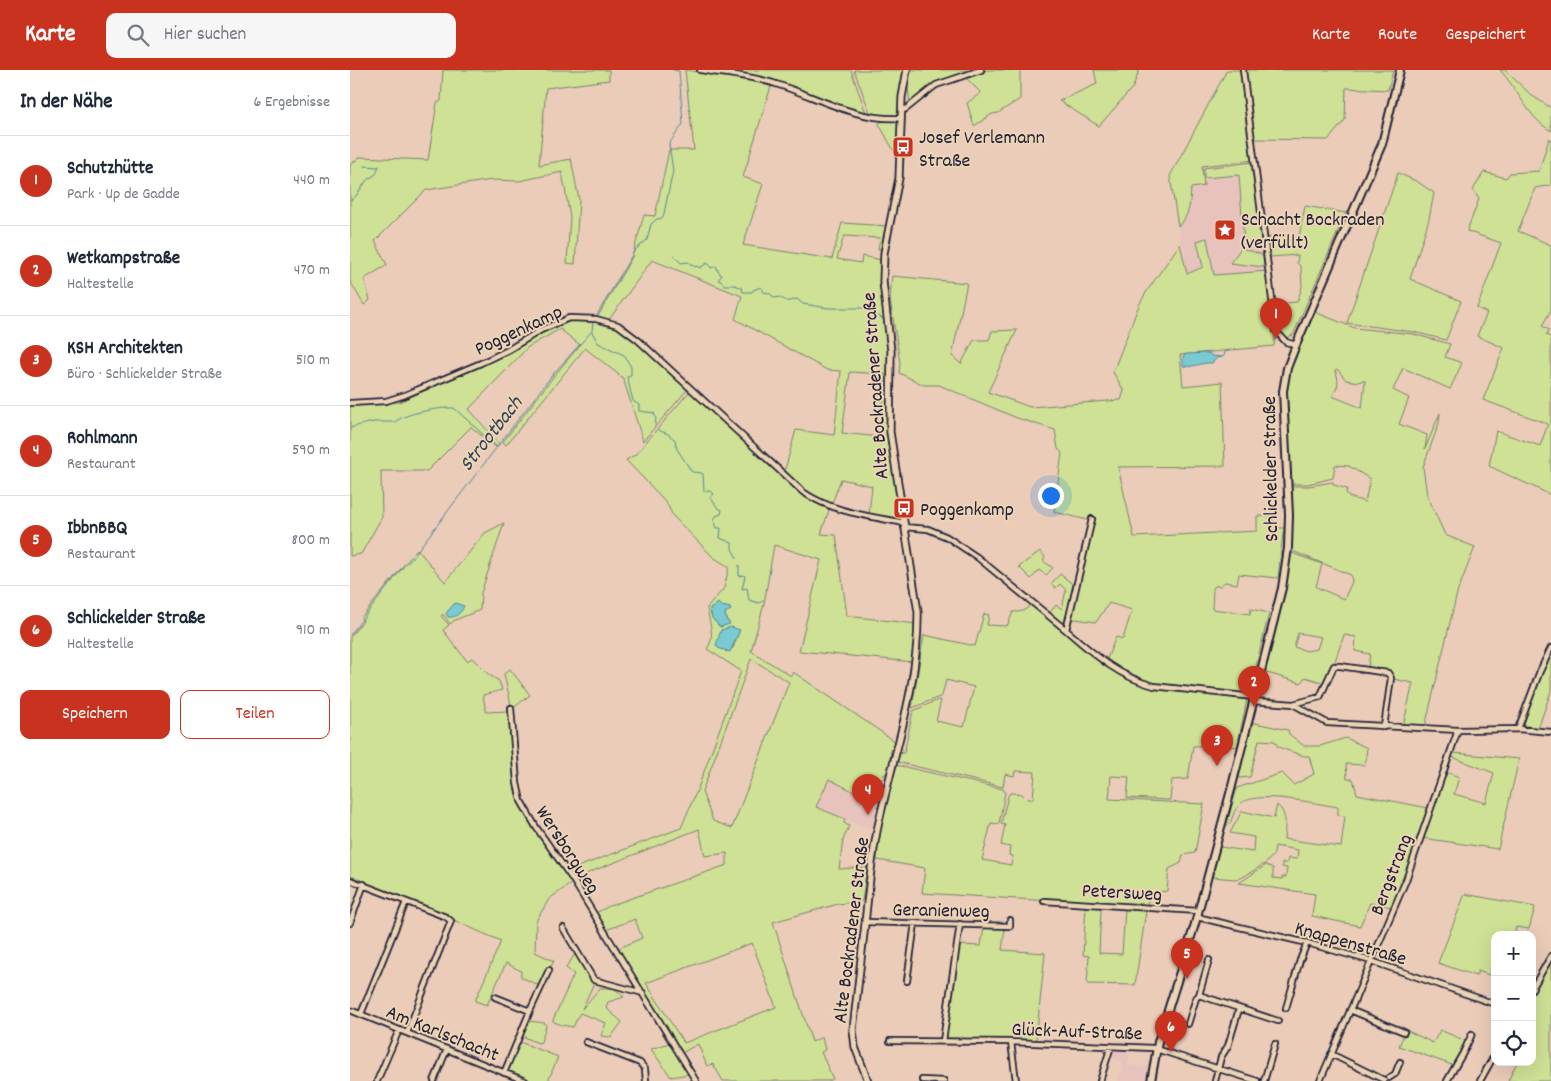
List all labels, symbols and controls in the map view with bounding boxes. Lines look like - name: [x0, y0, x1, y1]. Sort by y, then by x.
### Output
- search box: [106, 13, 456, 58]
- text: Karte: [25, 18, 76, 52]
- icon: search: [124, 21, 152, 49]
- text: Hier suchen: [164, 22, 246, 49]
- text: Karte: [1312, 23, 1350, 48]
- text: Route: [1378, 23, 1417, 48]
- text: Gespeichert: [1445, 23, 1526, 48]
- text: In der Nähe: [20, 88, 112, 118]
- text: 6 Ergebnisse: [253, 91, 330, 114]
- place label: Josef Verlemann Straße: [919, 125, 1045, 176]
- bus stop icon: Josef Verlemann Straße: [891, 135, 915, 159]
- text: Schutzhütte: [67, 156, 153, 183]
- text: 1: [34, 169, 38, 192]
- text: 440 m: [293, 169, 330, 192]
- text: Park · Up de Gadde: [67, 183, 180, 206]
- place label: Schacht Bockraden (verfüllt): [1241, 207, 1384, 258]
- place icon: Schacht Bockraden (verfüllt): [1213, 218, 1237, 242]
- text: Wetkampstraße: [67, 246, 180, 273]
- text: 2: [33, 259, 40, 282]
- text: 470 m: [294, 259, 330, 282]
- text: Haltestelle: [67, 273, 134, 296]
- street label: Alte Bockradener Straße: [856, 291, 897, 480]
- pin: 1: [1260, 298, 1292, 339]
- street label: Poggenkamp: [471, 299, 568, 364]
- text: KSH Architekten: [67, 336, 183, 363]
- text: 3: [32, 349, 40, 372]
- text: 510 m: [296, 349, 330, 372]
- text: Büro · Schlickelder Straße: [67, 363, 222, 386]
- water label: Strootbach: [453, 390, 532, 479]
- street label: Schlickelder Straße: [1257, 396, 1287, 542]
- text: Rohlmann: [67, 426, 137, 453]
- text: 4: [33, 439, 39, 462]
- text: 590 m: [292, 439, 330, 462]
- text: Restaurant: [67, 453, 136, 476]
- your location: [1038, 483, 1064, 509]
- bus stop icon: Poggenkamp: [892, 496, 916, 520]
- place label: Poggenkamp: [920, 497, 1014, 525]
- text: IbbnBBQ: [67, 516, 127, 543]
- text: 5: [32, 529, 40, 552]
- text: 800 m: [291, 529, 330, 552]
- text: Restaurant: [67, 543, 136, 566]
- text: Schlickelder Straße: [67, 606, 205, 633]
- text: 6: [32, 619, 40, 642]
- text: 910 m: [296, 619, 330, 642]
- text: Haltestelle: [67, 633, 134, 656]
- pin: 2: [1238, 666, 1270, 707]
- button: Speichern: [20, 690, 170, 739]
- button: Teilen: [180, 690, 330, 739]
- pin: 3: [1201, 725, 1233, 766]
- pin: 4: [852, 774, 884, 815]
- street label: Wersborgweg: [527, 801, 606, 900]
- street label: Bergstrang: [1364, 830, 1421, 920]
- street label: Alte Bockradener Straße: [828, 835, 878, 1025]
- street label: Petersweg: [1081, 878, 1163, 910]
- street label: Geranienweg: [892, 897, 990, 927]
- street label: Knappenstraße: [1291, 916, 1410, 974]
- map controls: [1491, 931, 1536, 1066]
- button: +: [1491, 931, 1536, 976]
- pin: 5: [1171, 938, 1203, 979]
- button: −: [1491, 976, 1536, 1021]
- street label: Am Karlschacht: [381, 999, 503, 1070]
- pin: 6: [1155, 1011, 1187, 1052]
- street label: Glück-Auf-Straße: [1011, 1017, 1143, 1049]
- button: locate: [1491, 1021, 1536, 1066]

